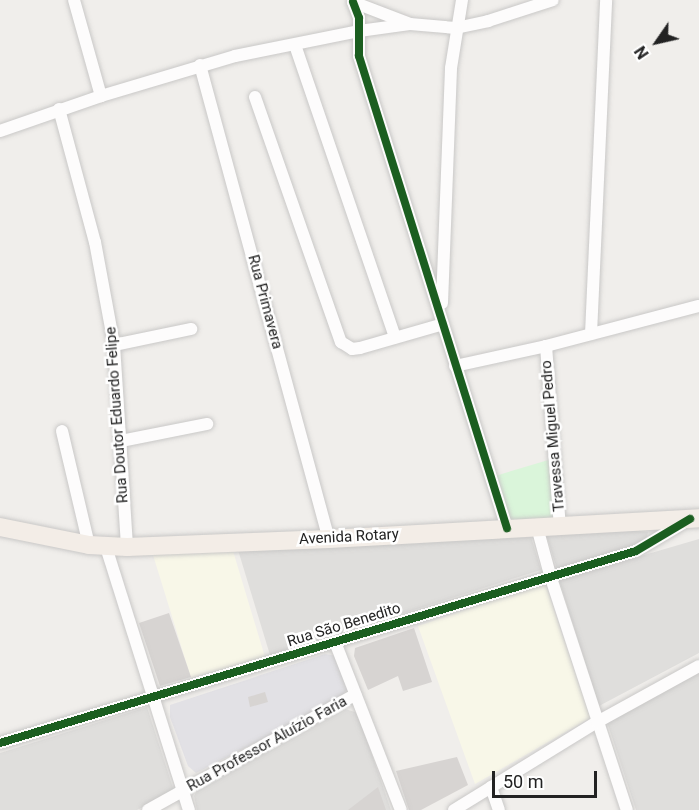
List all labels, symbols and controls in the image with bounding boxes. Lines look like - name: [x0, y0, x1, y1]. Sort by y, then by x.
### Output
- north arrow: [627, 12, 687, 72]
- text: N: [631, 42, 653, 62]
- street label: Rua Primavera: [244, 253, 286, 351]
- street label: Rua Doutor Eduardo Felipe: [102, 326, 132, 504]
- street label: Travessa Miguel Pedro: [537, 360, 569, 512]
- street label: Avenida Rotary: [299, 525, 399, 549]
- street label: Rua São Benedito: [285, 599, 403, 651]
- street label: Rua Professor Aluízio Faria: [184, 692, 350, 796]
- scale bar: [495, 759, 600, 797]
- text: 50 m: [503, 771, 543, 792]

